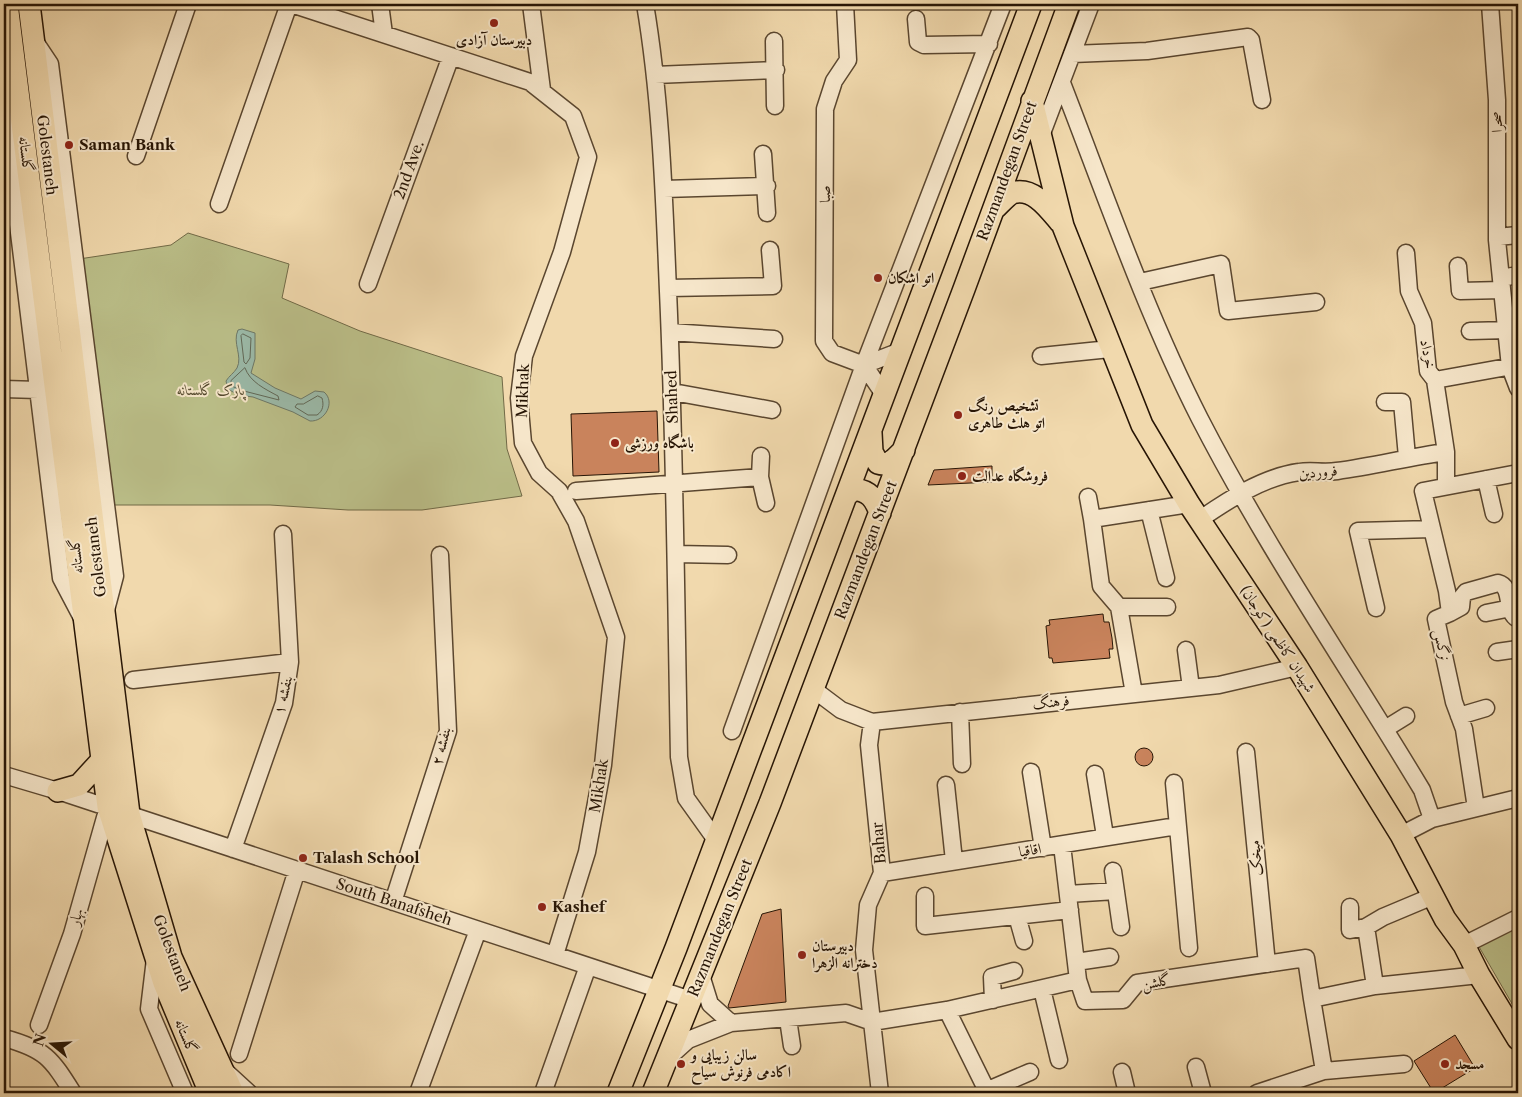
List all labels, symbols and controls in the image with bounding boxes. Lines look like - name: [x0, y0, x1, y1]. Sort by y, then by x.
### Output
- marker: دبیرستان آزادی: [488, 17, 500, 29]
- place label: دبیرستان آزادی: [456, 30, 532, 49]
- street label: Razmandegan Street: [972, 98, 1041, 243]
- street label: صحرا: [1487, 111, 1507, 133]
- street label: Golestaneh: [33, 114, 62, 197]
- street label: گلستانه: [15, 135, 38, 173]
- place label: Saman Bank: [79, 135, 176, 154]
- street label: 2nd Ave.: [389, 138, 428, 202]
- marker: Saman Bank: [63, 139, 75, 151]
- street label: صبا: [815, 185, 834, 203]
- place label: اتو اشکان: [888, 268, 934, 287]
- marker: اتو اشکان: [872, 272, 884, 284]
- street label: خرداد: [1416, 337, 1441, 370]
- street label: Mikhak: [512, 362, 533, 418]
- street label: Shahed: [661, 370, 682, 424]
- park label: پارک گلستانه: [177, 380, 246, 401]
- place label: تشخیص رنگ اتو هلث طاهری: [968, 396, 1045, 433]
- marker: تشخیص رنگ اتو هلث طاهری: [952, 409, 964, 421]
- place label: باشگاه ورزشی: [625, 433, 694, 454]
- marker: باشگاه ورزشی: [609, 437, 621, 449]
- street label: فروردین: [1298, 460, 1338, 484]
- place label: فروشگاه عدالت: [972, 466, 1048, 486]
- marker: فروشگاه عدالت: [956, 470, 968, 482]
- street label: Razmandegan Street: [830, 477, 901, 622]
- street label: Golestaneh: [81, 515, 110, 598]
- street label: گلستانه: [64, 537, 87, 575]
- street label: شهیدان کاظمی (کوجان): [1235, 582, 1320, 697]
- street label: نرگس: [1429, 627, 1455, 663]
- street label: بنفشه ۱: [269, 674, 296, 716]
- street label: فرهنگ: [1032, 690, 1070, 714]
- street label: بنفشه ۲: [427, 725, 454, 767]
- street label: Mikhak: [585, 756, 612, 814]
- street label: Bahar: [867, 821, 890, 865]
- street label: اقاقیا: [1017, 838, 1043, 861]
- street label: میخک: [1244, 839, 1267, 877]
- place label: Talash School: [313, 848, 420, 867]
- marker: Talash School: [297, 852, 309, 864]
- street label: Razmandegan Street: [683, 855, 756, 1000]
- street label: South Banafsheh: [334, 874, 455, 929]
- place label: Kashef: [552, 897, 608, 916]
- marker: Kashef: [536, 901, 548, 913]
- street label: بهار: [63, 906, 88, 930]
- street label: Golestaneh: [149, 912, 196, 995]
- place label: دبيرستان دخترانه الزهرا: [812, 936, 878, 973]
- marker: دبيرستان دخترانه الزهرا: [796, 949, 808, 961]
- street label: گلشن: [1140, 969, 1172, 995]
- street label: گلستانه: [171, 1016, 202, 1056]
- north arrow: [28, 1020, 78, 1070]
- text: N: [29, 1031, 50, 1049]
- place label: سالن زیبایی و اکادمی فرنوش سیاح: [689, 1045, 791, 1086]
- place label: مسجد: [1455, 1054, 1485, 1073]
- marker: سالن زیبایی و اکادمی فرنوش سیاح: [675, 1058, 687, 1070]
- marker: مسجد: [1439, 1058, 1451, 1070]

